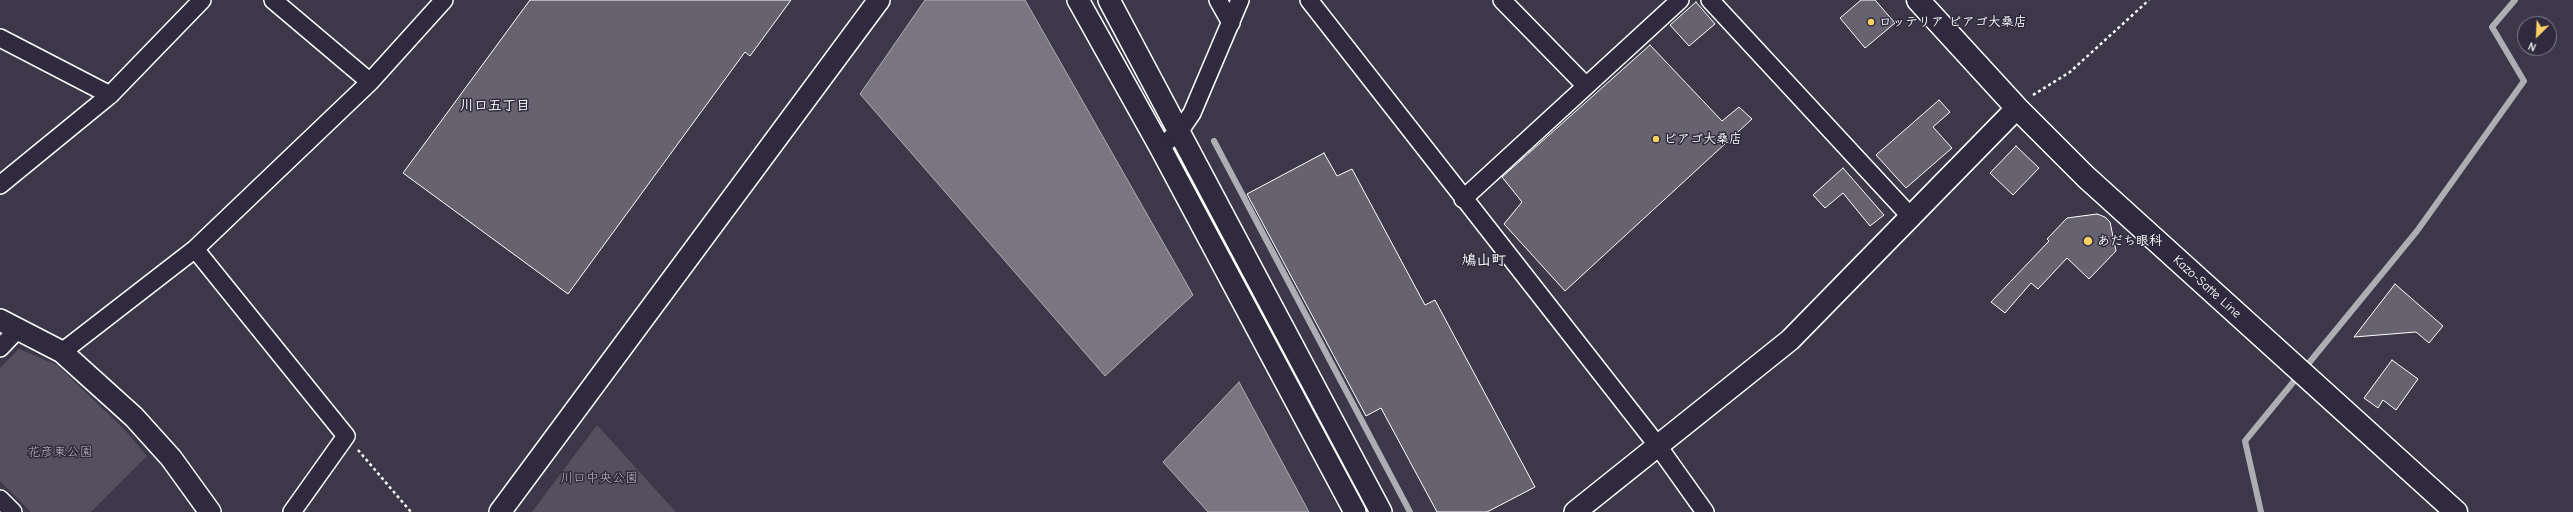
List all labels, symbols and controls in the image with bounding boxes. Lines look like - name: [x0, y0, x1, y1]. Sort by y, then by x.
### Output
- place label: ロッテリア ピアゴ大桑店: [1879, 14, 2027, 30]
- north arrow: [2517, 16, 2557, 56]
- marker: ロッテリア ピアゴ大桑店: [1866, 17, 1876, 27]
- text: N: [2526, 39, 2538, 54]
- district label: 川口五丁目: [460, 98, 530, 114]
- place label: ピアゴ大桑店: [1664, 131, 1742, 147]
- marker: ピアゴ大桑店: [1651, 134, 1661, 144]
- place label: あだち眼科: [2097, 233, 2162, 249]
- marker: あだち眼科: [2082, 235, 2094, 247]
- district label: 鳩山町: [1462, 252, 1506, 270]
- street label: Kazo-Satte Line: [2170, 252, 2244, 322]
- park label: 花彦東公園: [28, 444, 92, 460]
- park label: 川口中央公園: [560, 470, 638, 486]

